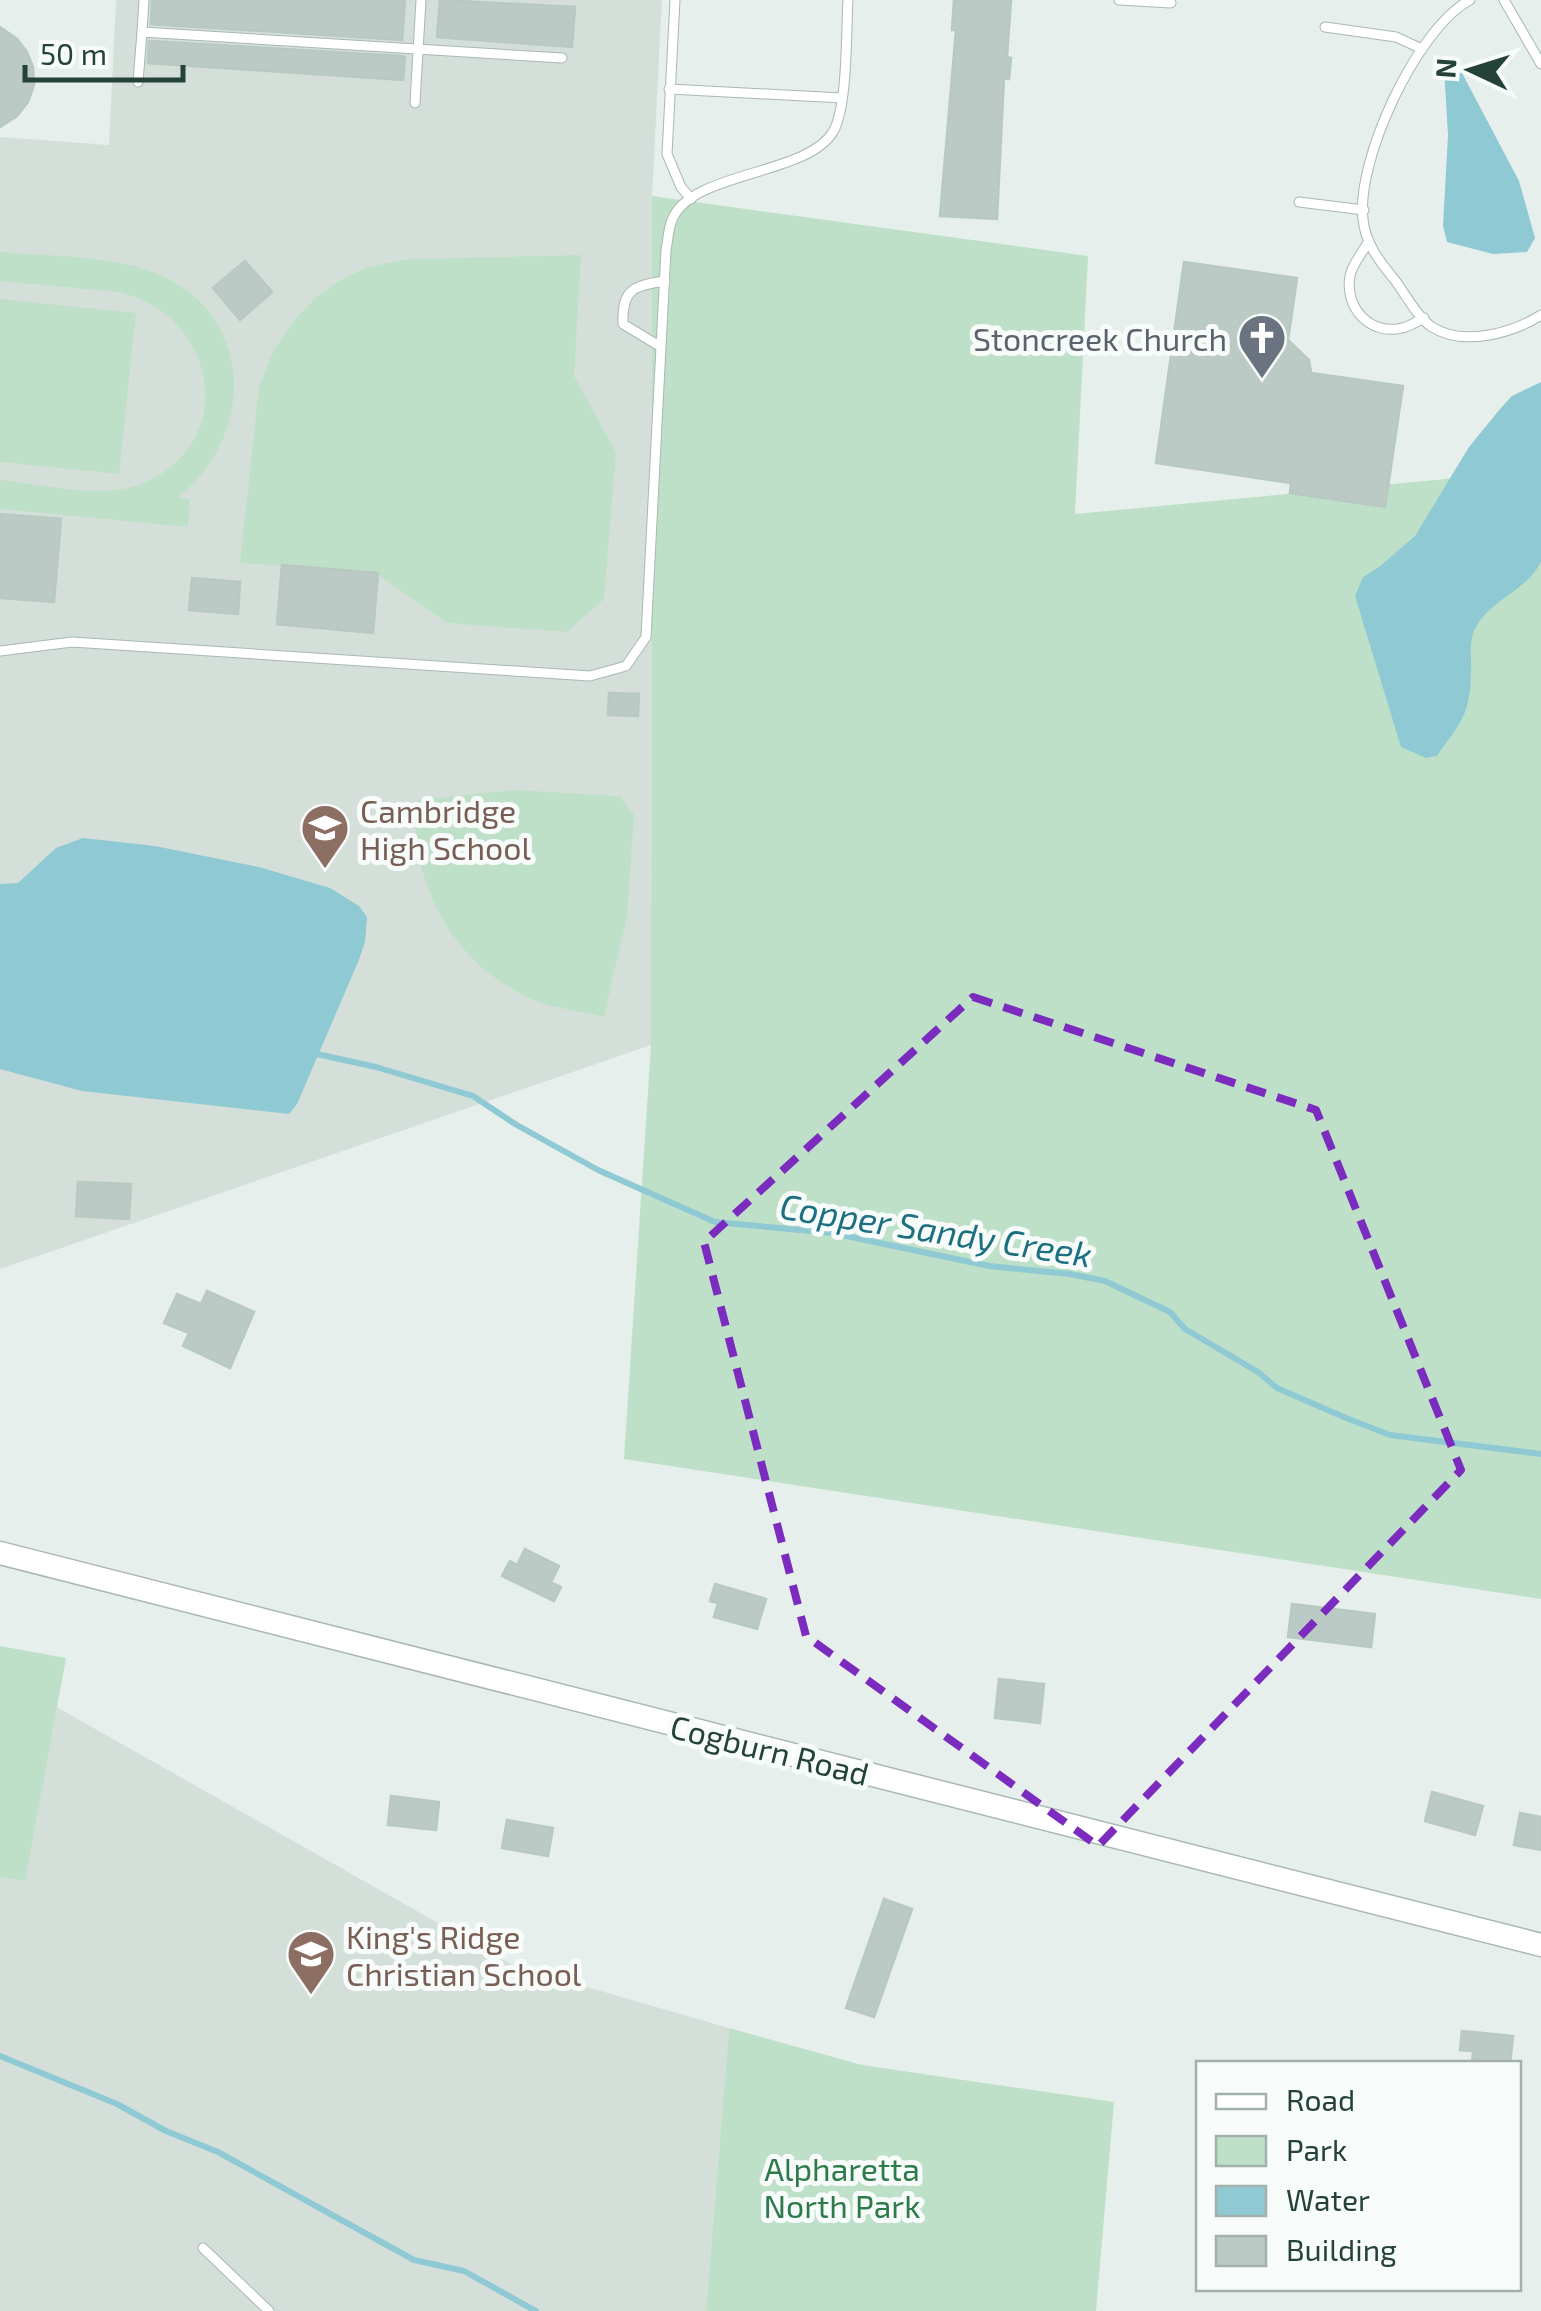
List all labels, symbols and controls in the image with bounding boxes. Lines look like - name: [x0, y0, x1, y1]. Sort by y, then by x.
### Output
- scale bar: [25, 20, 182, 82]
- north arrow: [1421, 20, 1521, 120]
- text: 50 m: [40, 35, 107, 71]
- text: N: [1427, 57, 1463, 79]
- church icon: Stoncreek Church: [1236, 312, 1288, 380]
- place label: Stoncreek Church: [973, 319, 1227, 357]
- place label: Cambridge High School: [360, 791, 531, 866]
- school or university icon: Cambridge High School: [299, 802, 351, 870]
- water label: Copper Sandy Creek: [777, 1184, 1095, 1275]
- street label: Cogburn Road: [667, 1706, 873, 1792]
- place label: King's Ridge Christian School: [346, 1917, 582, 1992]
- school or university icon: King's Ridge Christian School: [285, 1928, 337, 1996]
- legend: [1196, 2061, 1521, 2291]
- text: Road: [1286, 2081, 1355, 2117]
- text: Park: [1286, 2131, 1347, 2167]
- park label: Alpharetta North Park: [764, 2149, 920, 2224]
- text: Water: [1286, 2181, 1370, 2217]
- text: Building: [1286, 2231, 1397, 2267]

